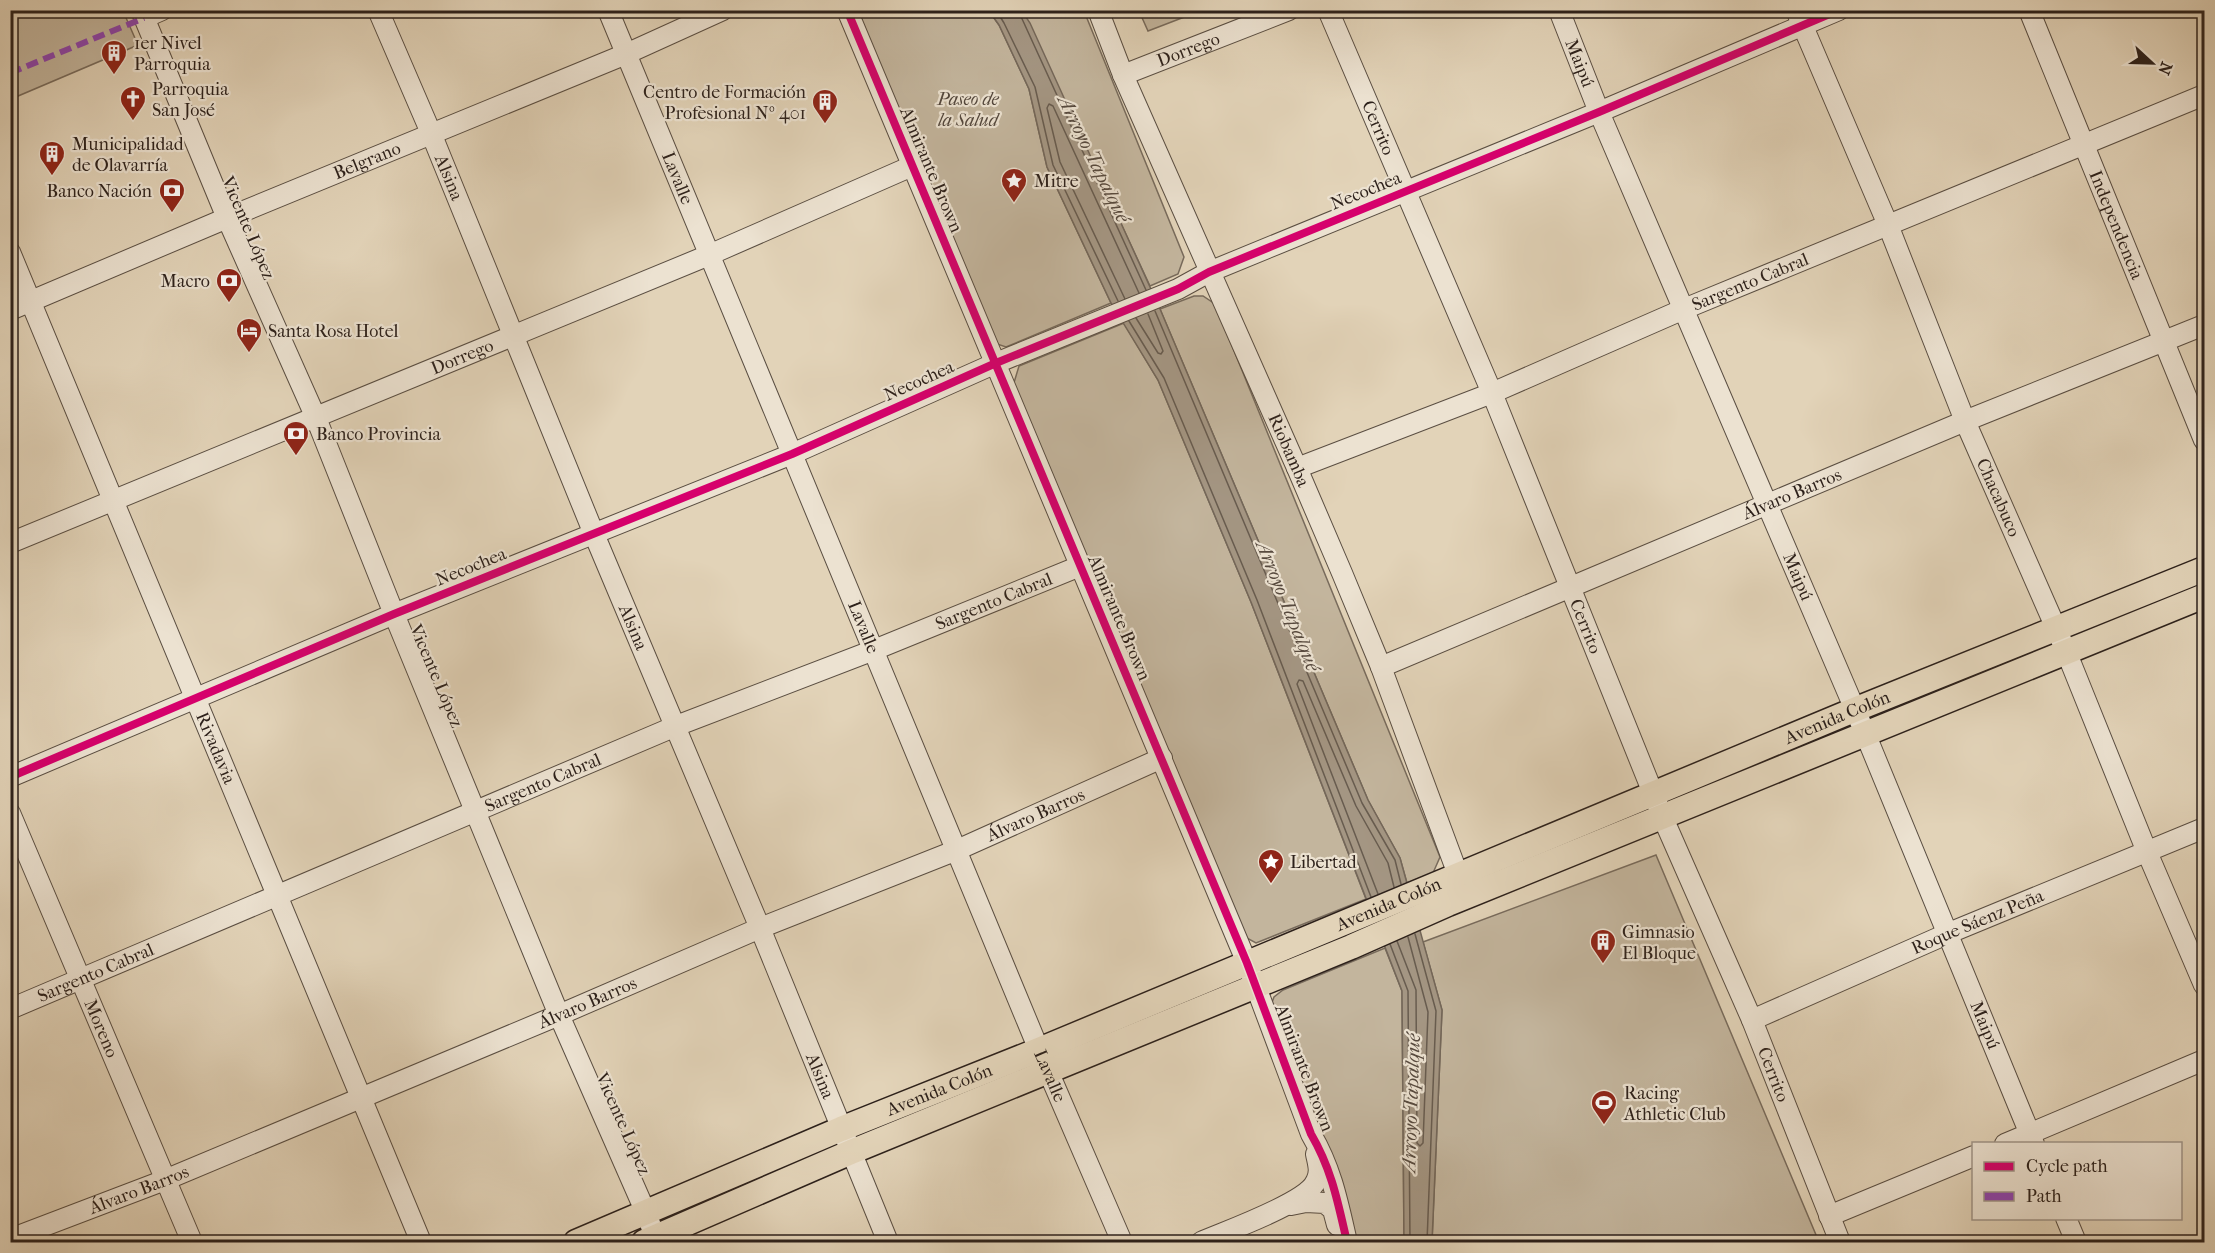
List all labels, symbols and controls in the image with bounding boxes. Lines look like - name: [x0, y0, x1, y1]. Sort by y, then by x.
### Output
- street label: Dorrego: [1154, 28, 1223, 71]
- place label: 1er Nivel Parroquia: [134, 33, 211, 75]
- north arrow: [2122, 33, 2182, 93]
- street label: Maipú: [1561, 36, 1599, 90]
- building icon: 1er Nivel Parroquia: [99, 38, 129, 76]
- text: N: [2154, 59, 2177, 78]
- place label: Parroquia San José: [152, 79, 229, 121]
- place label: Centro de Formación Profesional Nº 401: [643, 82, 807, 124]
- church icon: Parroquia San José: [118, 84, 148, 122]
- building icon: Centro de Formación Profesional Nº 401: [810, 87, 840, 125]
- park label: Paseo de la Salud: [936, 89, 1001, 131]
- water label: Arroyo Tapalqué: [1052, 89, 1136, 229]
- street label: Cerrito: [1357, 97, 1399, 158]
- street label: Almirante Brown: [895, 103, 967, 236]
- place label: Municipalidad de Olavarría: [72, 134, 184, 176]
- street label: Belgrano: [330, 137, 404, 184]
- building icon: Municipalidad de Olavarría: [37, 139, 67, 177]
- street label: Lavalle: [657, 149, 698, 208]
- street label: Alsina: [430, 151, 468, 204]
- place icon: Mitre: [999, 166, 1029, 204]
- street label: Necochea: [1328, 167, 1405, 215]
- street label: Independencia: [2085, 167, 2148, 283]
- place label: Mitre: [1034, 171, 1079, 192]
- street label: Vicente López: [216, 172, 279, 283]
- bank icon: Banco Nación: [157, 176, 187, 214]
- place label: Banco Nación: [47, 181, 153, 202]
- street label: Sargento Cabral: [1689, 248, 1812, 315]
- bank icon: Macro: [214, 266, 244, 304]
- place label: Macro: [161, 271, 210, 292]
- hotel icon: Santa Rosa Hotel: [234, 316, 264, 354]
- place label: Santa Rosa Hotel: [268, 321, 399, 342]
- street label: Dorrego: [428, 335, 496, 379]
- street label: Necochea: [881, 356, 958, 406]
- street label: Riobamba: [1264, 410, 1315, 491]
- bank icon: Banco Provincia: [281, 419, 311, 457]
- place label: Banco Provincia: [316, 424, 441, 445]
- street label: Chacabuco: [1972, 455, 2025, 540]
- street label: Álvaro Barros: [1738, 464, 1845, 524]
- water label: Arroyo Tapalqué: [1250, 535, 1326, 677]
- street label: Necochea: [433, 543, 510, 591]
- street label: Maipú: [1779, 549, 1818, 604]
- street label: Almirante Brown: [1083, 551, 1155, 684]
- street label: Sargento Cabral: [932, 568, 1055, 634]
- street label: Cerrito: [1565, 596, 1606, 657]
- street label: Lavalle: [844, 598, 884, 657]
- street label: Alsina: [614, 600, 652, 654]
- street label: Vicente López: [404, 620, 467, 731]
- street label: Avenida Colón: [1780, 686, 1893, 749]
- street label: Rivadavia: [192, 709, 240, 788]
- street label: Sargento Cabral: [482, 749, 604, 817]
- street label: Álvaro Barros: [982, 783, 1088, 846]
- place icon: Libertad: [1256, 847, 1286, 885]
- place label: Libertad: [1290, 852, 1357, 873]
- street label: Avenida Colón: [1332, 873, 1445, 936]
- street label: Roque Sáenz Peña: [1908, 884, 2047, 959]
- place label: Gimnasio El Bloque: [1622, 922, 1696, 964]
- building icon: Gimnasio El Bloque: [1588, 927, 1618, 965]
- street label: Sargento Cabral: [34, 939, 157, 1007]
- street label: Álvaro Barros: [534, 972, 640, 1033]
- street label: Moreno: [80, 996, 123, 1061]
- street label: Maipú: [1966, 998, 2004, 1052]
- street label: Almirante Brown: [1270, 1001, 1338, 1135]
- water label: Arroyo Tapalqué: [1397, 1030, 1425, 1176]
- street label: Cerrito: [1753, 1044, 1794, 1105]
- street label: Lavalle: [1030, 1047, 1071, 1105]
- street label: Alsina: [801, 1049, 839, 1102]
- street label: Avenida Colón: [883, 1059, 996, 1121]
- street label: Vicente López: [591, 1069, 655, 1179]
- place label: Racing Athletic Club: [1623, 1083, 1726, 1125]
- sports icon: Racing Athletic Club: [1589, 1088, 1619, 1126]
- legend: [1972, 1142, 2182, 1220]
- text: Cycle path: [2026, 1156, 2107, 1177]
- street label: Álvaro Barros: [85, 1161, 192, 1219]
- text: Path: [2026, 1186, 2062, 1207]

